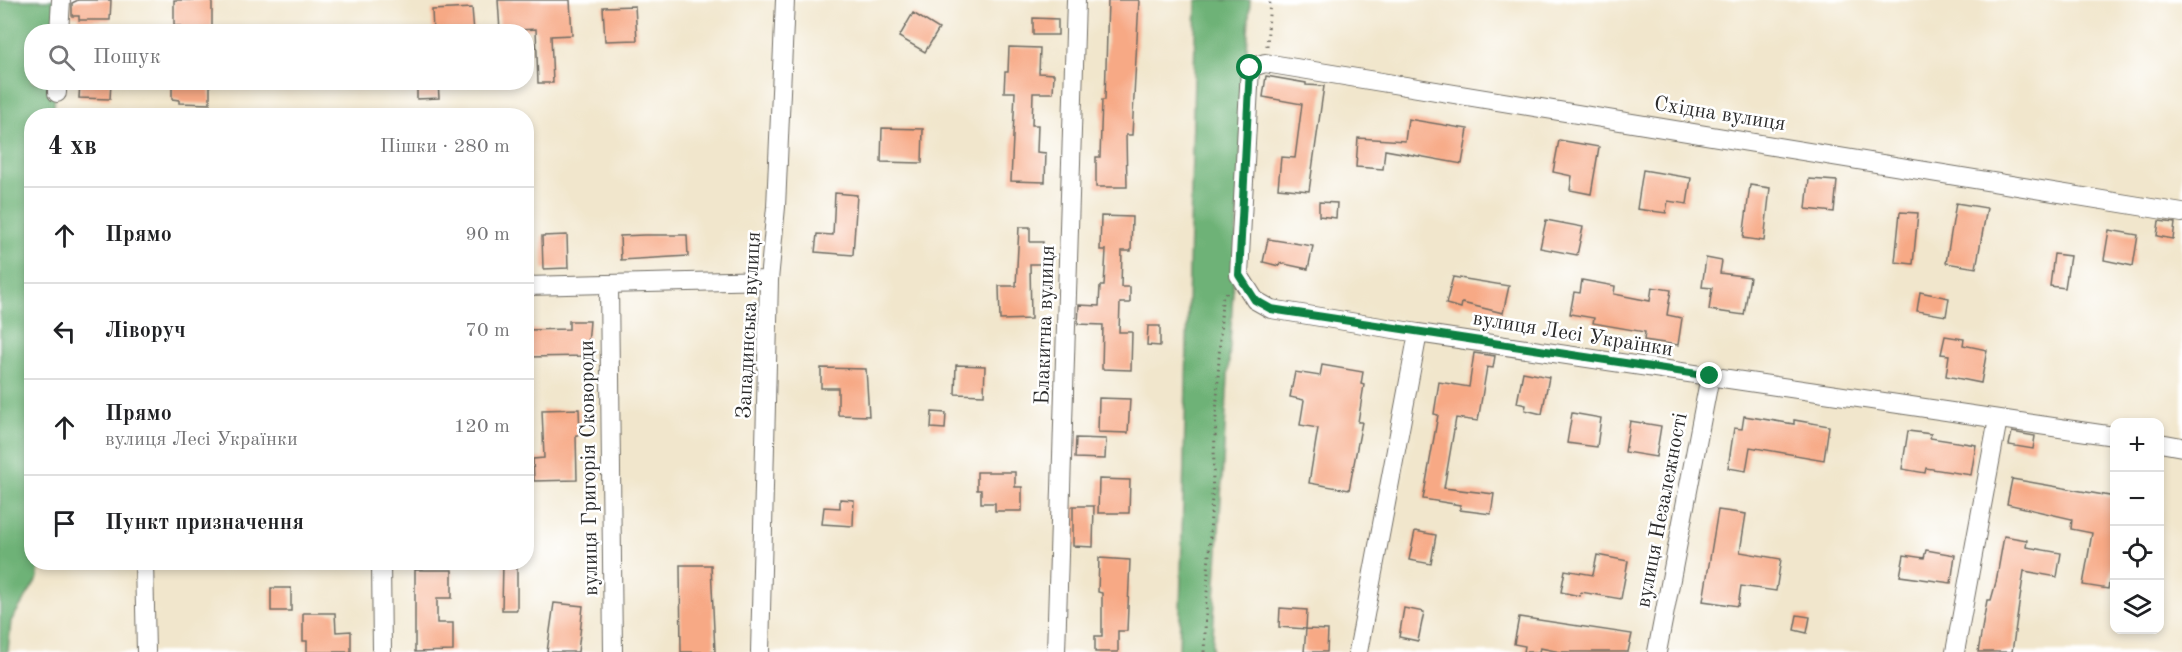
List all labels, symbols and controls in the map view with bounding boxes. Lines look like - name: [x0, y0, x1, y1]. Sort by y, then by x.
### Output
- search box: [24, 24, 534, 90]
- icon: search: [45, 41, 78, 74]
- text: Пошук: [93, 46, 161, 68]
- route start: [1236, 54, 1262, 80]
- street label: Східна вулиця: [1652, 94, 1787, 135]
- text: 4 хв: [48, 134, 97, 160]
- text: Пішки · 280 m: [380, 137, 510, 157]
- icon: ahead: [48, 219, 81, 252]
- text: Прямо: [105, 224, 172, 246]
- text: 90 m: [465, 225, 510, 245]
- street label: Западинська вулиця: [734, 231, 765, 419]
- street label: Блакитна вулиця: [1032, 245, 1059, 405]
- street label: вулиця Лесі Українки: [1471, 308, 1674, 361]
- icon: left: [48, 315, 81, 348]
- text: Ліворуч: [105, 320, 186, 342]
- text: 70 m: [465, 321, 510, 341]
- street label: вулиця Григорія Сковороди: [577, 340, 602, 596]
- route end: [1696, 362, 1722, 388]
- text: Прямо: [105, 403, 172, 425]
- icon: ahead: [48, 411, 81, 444]
- street label: вулиця Незалежності: [1633, 411, 1692, 609]
- text: 120 m: [454, 417, 510, 437]
- map controls: [2110, 418, 2164, 634]
- button: +: [2110, 418, 2164, 472]
- text: вулиця Лесі Українки: [105, 430, 298, 450]
- button: −: [2110, 472, 2164, 526]
- icon: arrive: [48, 507, 81, 540]
- text: Пункт призначення: [105, 512, 304, 534]
- button: locate: [2110, 526, 2164, 580]
- button: layers: [2110, 580, 2164, 634]

